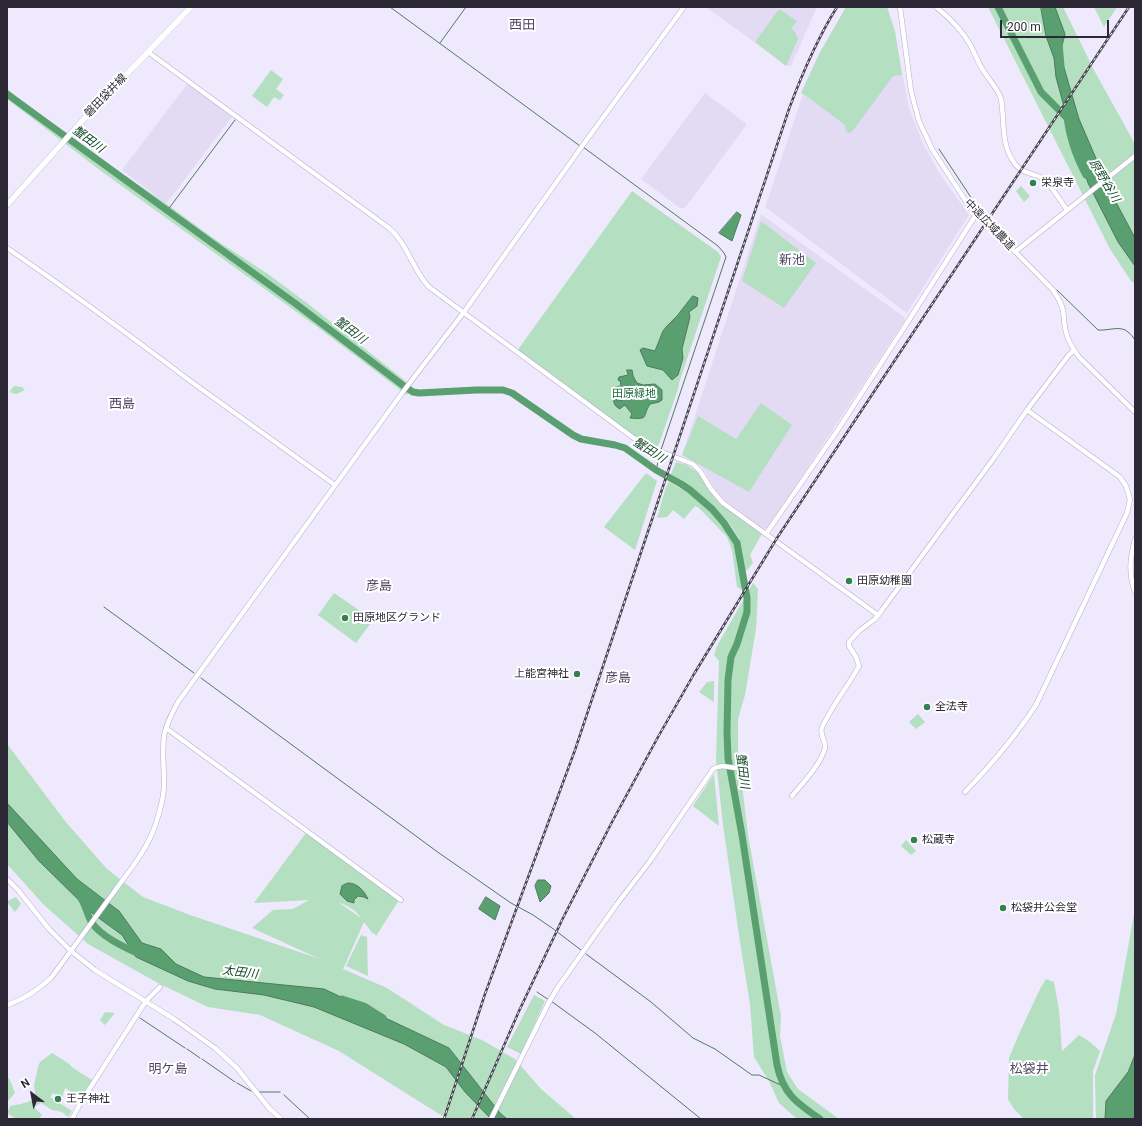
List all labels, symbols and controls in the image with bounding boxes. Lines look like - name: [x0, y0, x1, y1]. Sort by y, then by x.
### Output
- scale bar: [1002, 12, 1111, 38]
- district label: 西田: [509, 18, 535, 34]
- text: 200 m: [1007, 20, 1041, 34]
- street label: 磐田袋井線: [82, 72, 130, 120]
- water label: 蟹田川: [69, 124, 107, 156]
- water label: 原野谷川: [1085, 157, 1123, 205]
- place label: 栄泉寺: [1041, 176, 1074, 190]
- marker: 栄泉寺: [1028, 178, 1038, 188]
- street label: 中遠広域農道: [961, 197, 1017, 253]
- district label: 新池: [779, 253, 805, 269]
- water label: 蟹田川: [331, 314, 369, 348]
- park label: 田原緑地: [612, 387, 656, 401]
- district label: 西島: [109, 397, 135, 413]
- water label: 蟹田川: [630, 435, 668, 467]
- place label: 田原幼稚園: [857, 574, 912, 588]
- marker: 田原幼稚園: [844, 576, 854, 586]
- district label: 彦島: [366, 579, 392, 595]
- place label: 田原地区グランド: [353, 611, 441, 625]
- marker: 田原地区グランド: [340, 613, 350, 623]
- place label: 上能宮神社: [514, 667, 569, 681]
- marker: 上能宮神社: [572, 669, 582, 679]
- district label: 彦島: [605, 671, 631, 687]
- place label: 全法寺: [935, 700, 968, 714]
- marker: 全法寺: [922, 702, 932, 712]
- water label: 蟹田川: [733, 752, 751, 790]
- place label: 松蔵寺: [922, 833, 955, 847]
- marker: 松蔵寺: [909, 835, 919, 845]
- place label: 松袋井公会堂: [1011, 901, 1077, 915]
- marker: 松袋井公会堂: [998, 903, 1008, 913]
- water label: 太田川: [221, 964, 259, 982]
- district label: 明ケ島: [149, 1062, 187, 1078]
- district label: 松袋井: [1010, 1062, 1048, 1078]
- north arrow: [12, 1074, 52, 1114]
- text: N: [19, 1076, 32, 1091]
- place label: 王子神社: [66, 1092, 110, 1106]
- marker: 王子神社: [53, 1094, 63, 1104]

